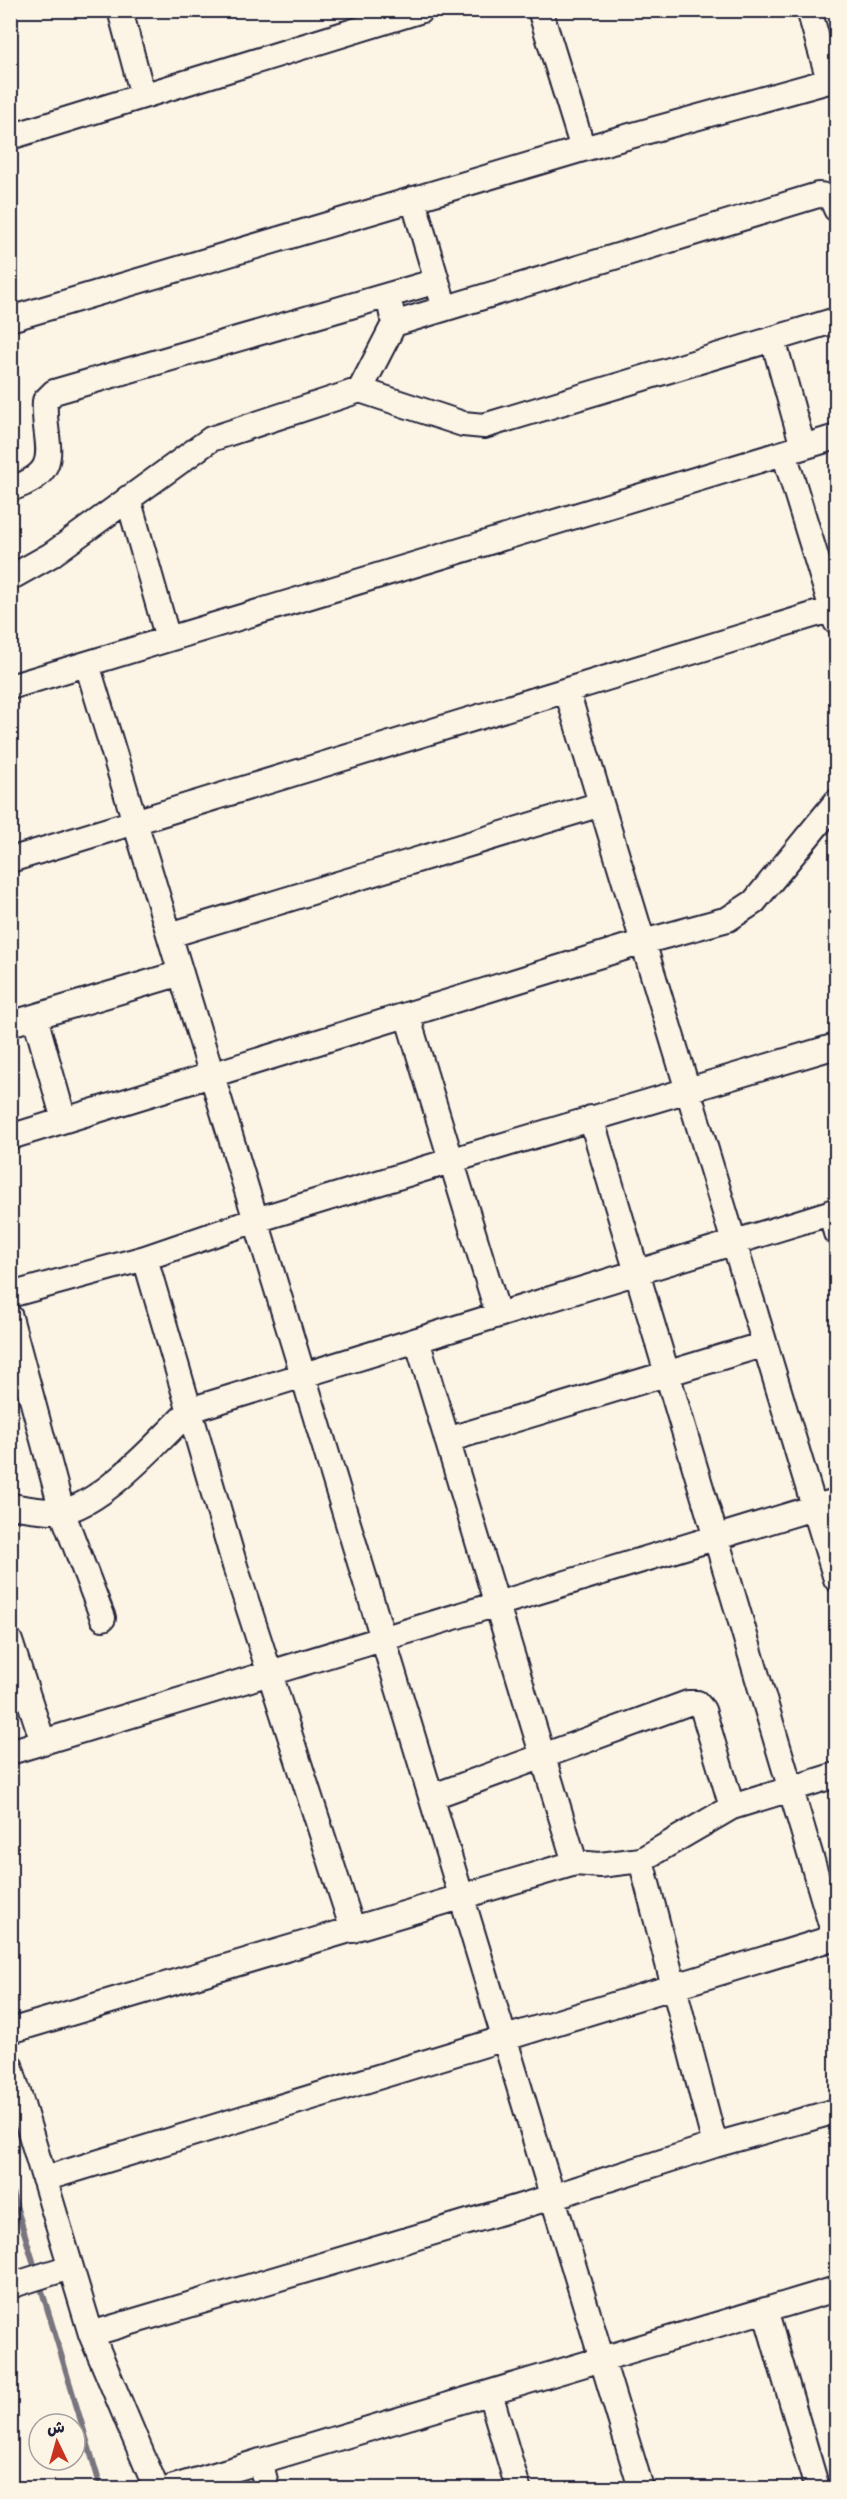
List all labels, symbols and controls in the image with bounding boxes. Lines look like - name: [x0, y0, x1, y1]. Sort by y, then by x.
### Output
- north arrow: [27, 2412, 87, 2472]
- text: ش: [46, 2415, 65, 2438]

